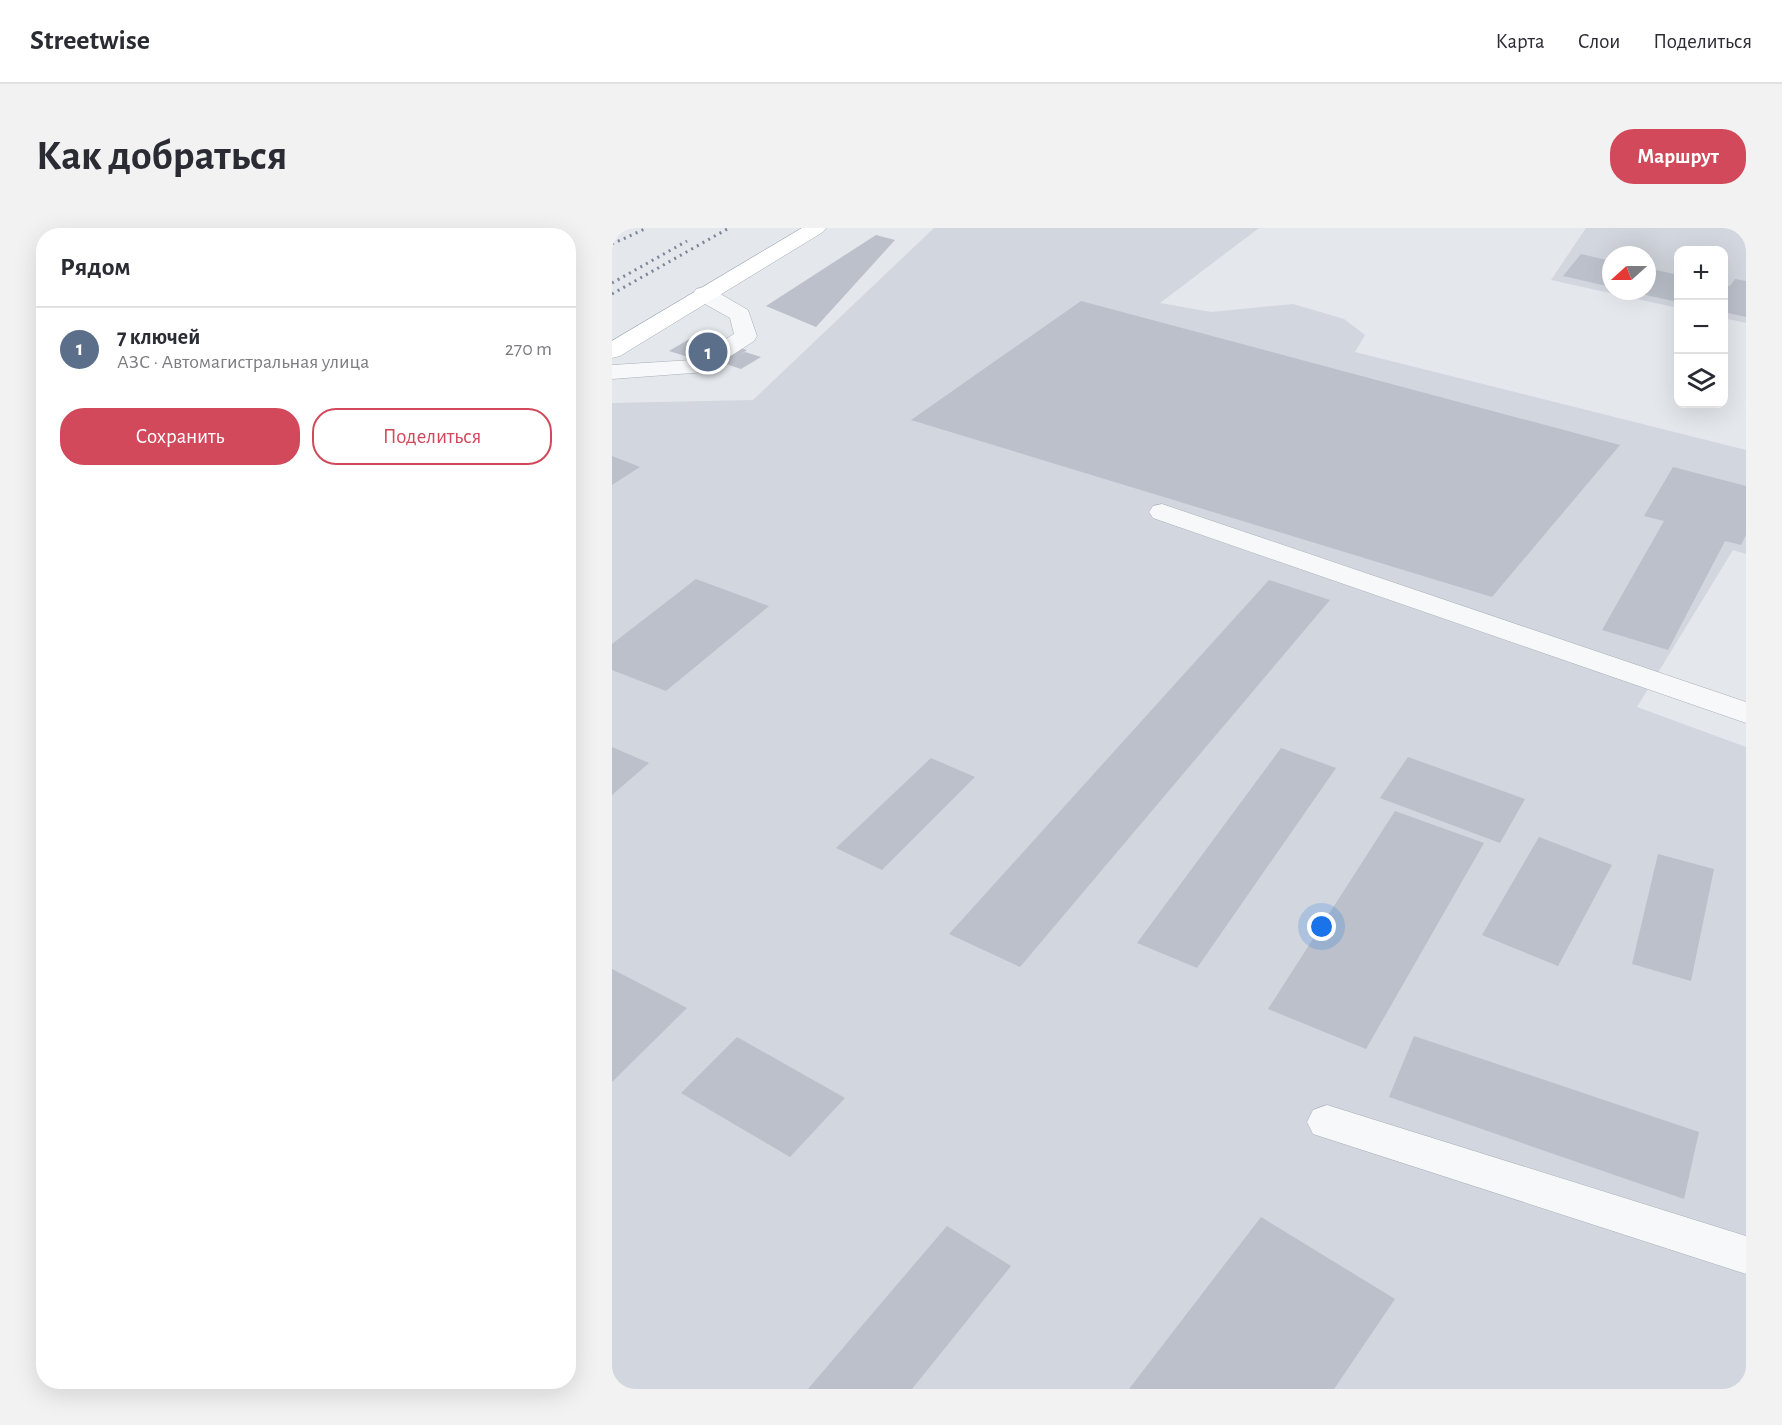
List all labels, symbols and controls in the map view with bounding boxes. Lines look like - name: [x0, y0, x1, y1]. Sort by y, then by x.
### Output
- text: Streetwise: [30, 27, 150, 55]
- text: Карта: [1495, 31, 1545, 52]
- text: Слои: [1578, 31, 1620, 52]
- text: Поделиться: [1653, 31, 1752, 52]
- button: Маршрут: [1610, 129, 1746, 184]
- text: Как добраться: [36, 135, 287, 177]
- north arrow: [1602, 246, 1656, 300]
- map controls: [1674, 246, 1728, 408]
- button: +: [1674, 246, 1728, 300]
- text: Рядом: [60, 254, 131, 280]
- button: −: [1674, 300, 1728, 354]
- text: 7 ключей: [117, 326, 200, 348]
- pin: 1: [688, 330, 728, 374]
- text: 1: [76, 339, 83, 359]
- text: 270 m: [505, 339, 552, 359]
- text: АЗС · Автомагистральная улица: [117, 352, 369, 372]
- button: layers: [1674, 354, 1728, 408]
- button: Сохранить: [60, 408, 300, 465]
- button: Поделиться: [312, 408, 552, 465]
- your location: [1307, 912, 1336, 941]

